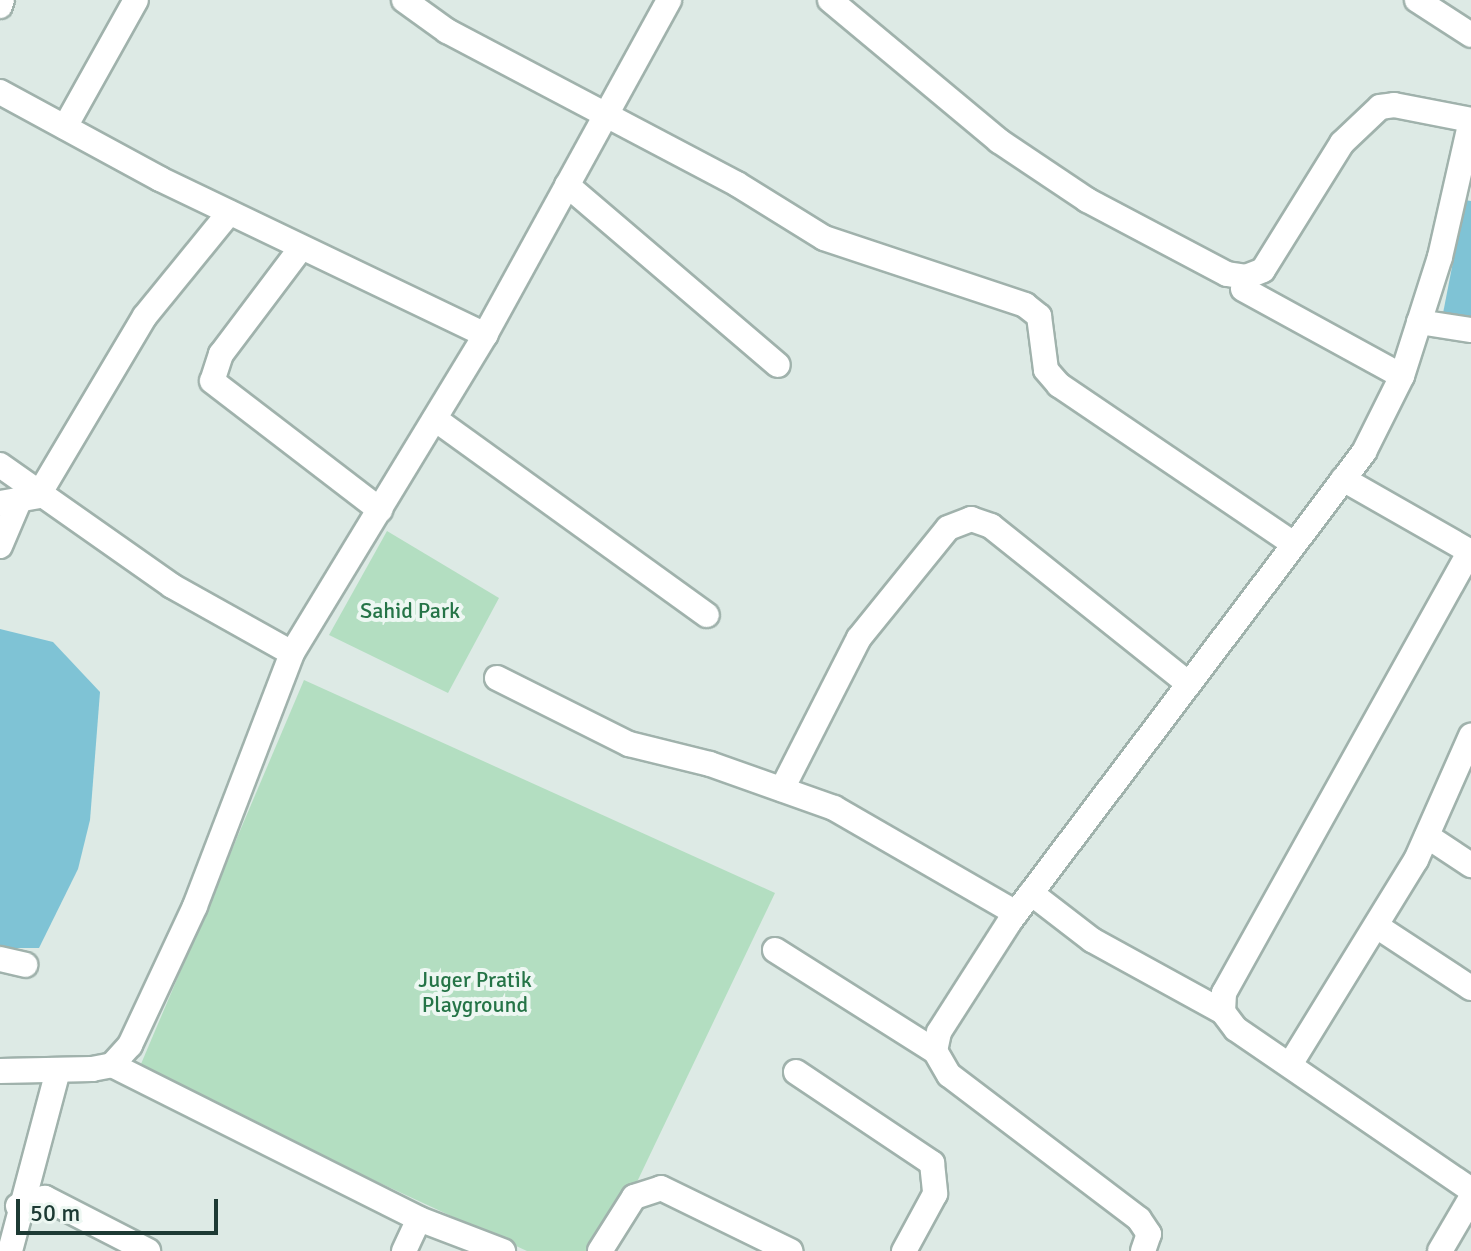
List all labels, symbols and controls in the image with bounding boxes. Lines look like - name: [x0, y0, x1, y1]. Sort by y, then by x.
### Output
- park label: Sahid Park: [360, 598, 460, 624]
- park label: Juger Pratik Playground: [418, 966, 532, 1018]
- scale bar: [20, 1183, 222, 1233]
- text: 50 m: [30, 1198, 80, 1228]

